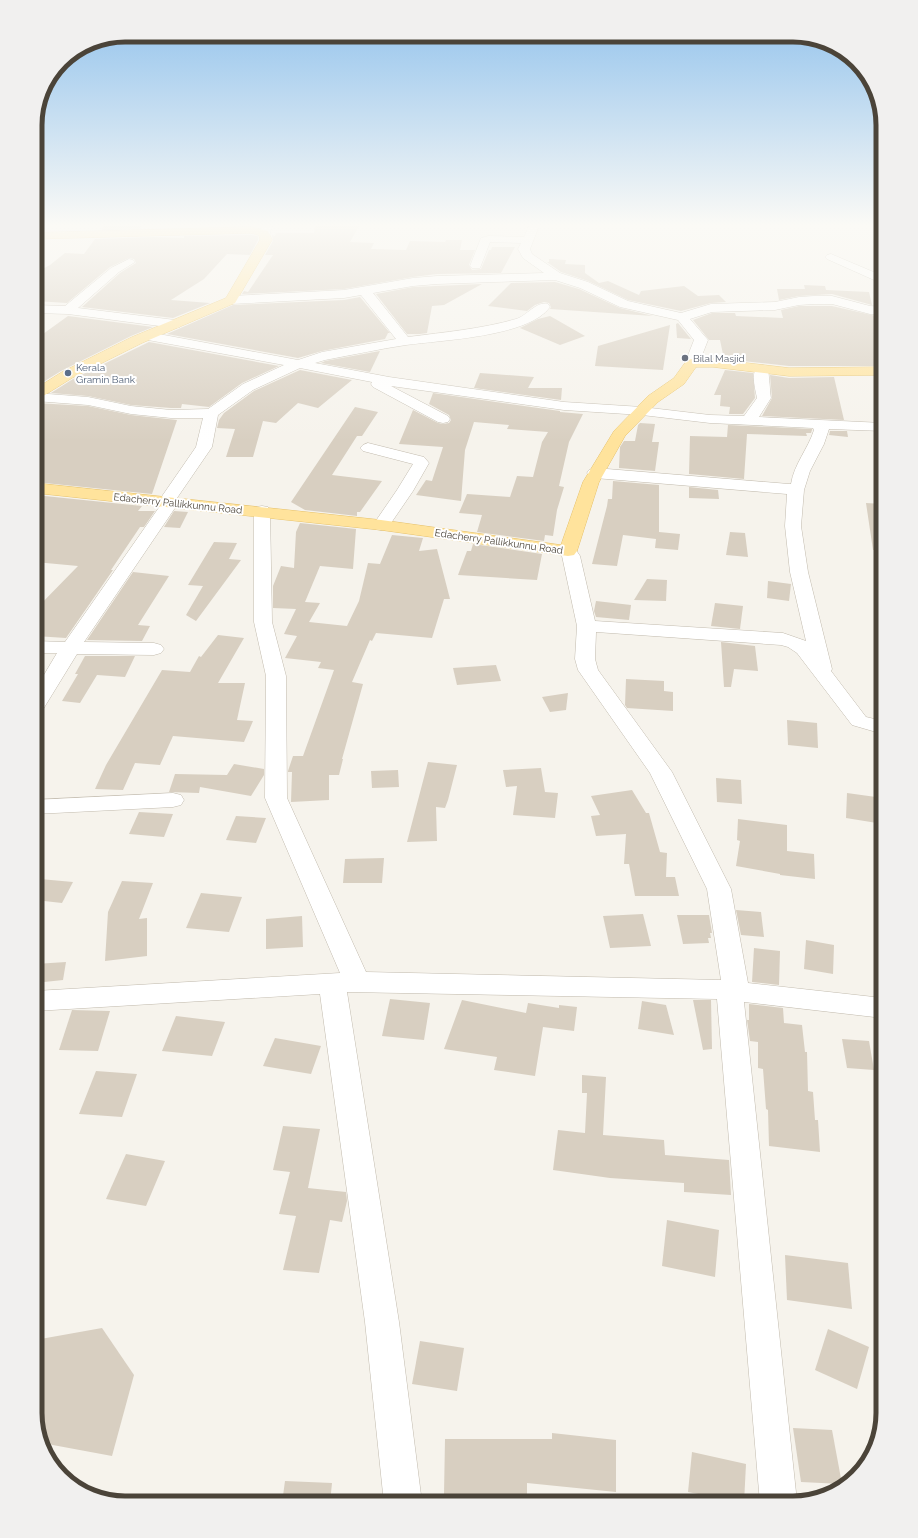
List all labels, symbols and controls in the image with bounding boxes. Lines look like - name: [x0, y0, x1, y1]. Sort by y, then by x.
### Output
- marker: Bilal Masjid: [680, 353, 690, 363]
- place label: Bilal Masjid: [693, 353, 745, 364]
- place label: Kerala Gramin Bank: [76, 362, 136, 385]
- marker: Kerala Gramin Bank: [63, 368, 73, 378]
- street label: Edacherry Pallikkunnu Road: [113, 491, 243, 516]
- street label: Edacherry Pallikkunnu Road: [434, 527, 564, 556]

